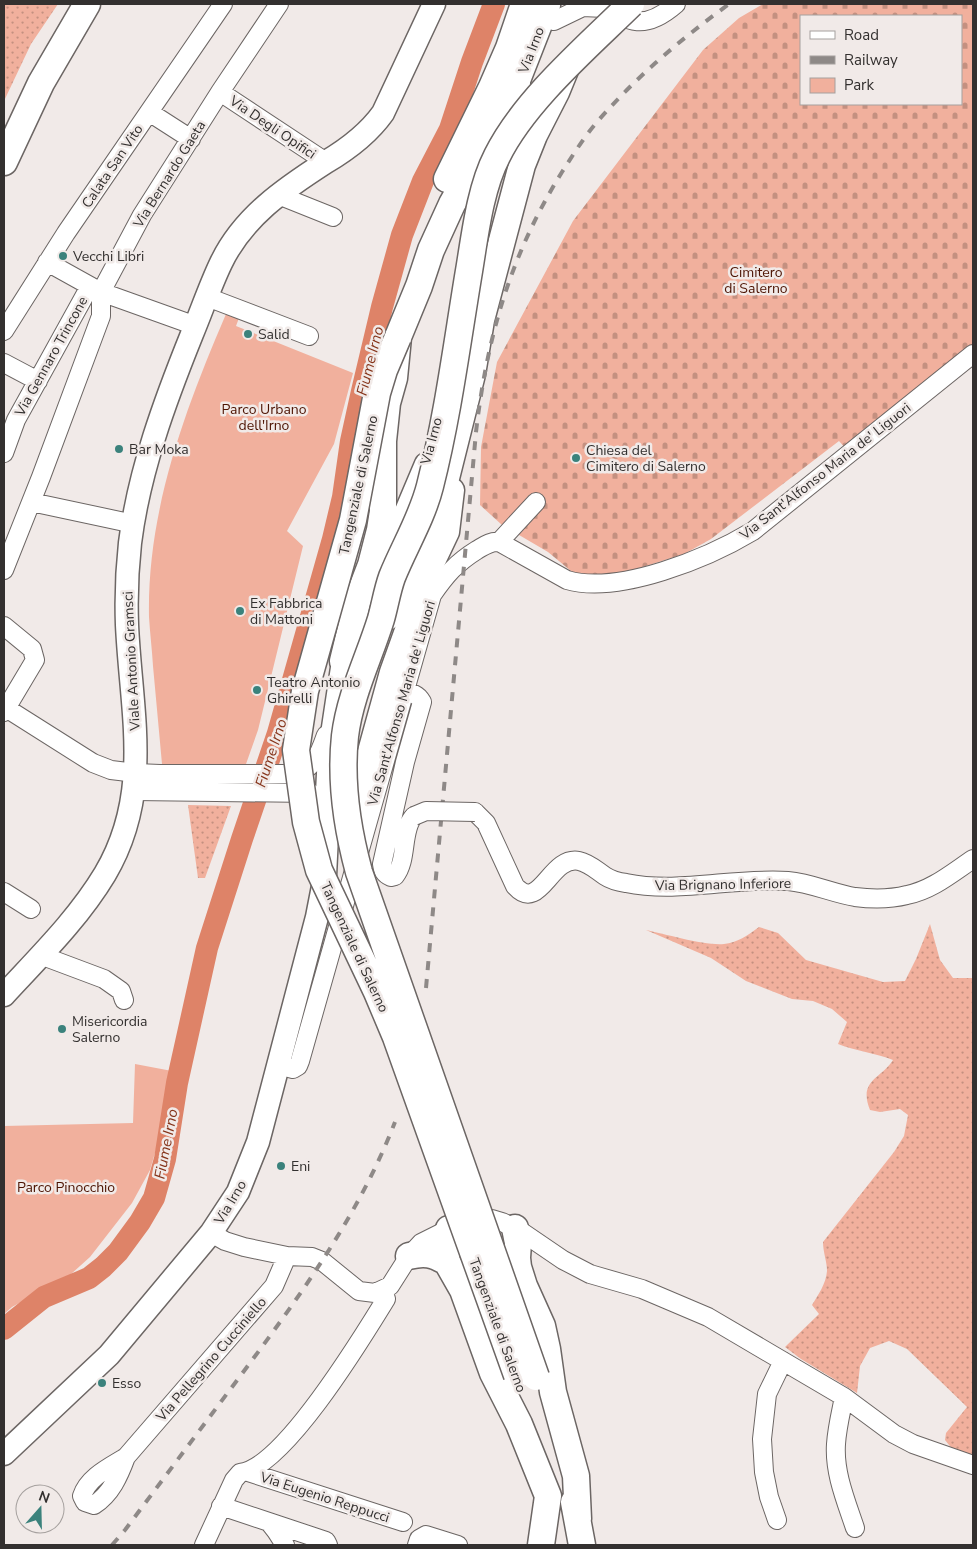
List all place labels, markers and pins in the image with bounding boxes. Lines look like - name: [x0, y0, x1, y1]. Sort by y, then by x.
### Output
- place label: Vecchi Libri: [72, 247, 144, 266]
- marker: Vecchi Libri: [57, 250, 69, 262]
- place label: Salid: [258, 325, 290, 344]
- marker: Salid: [242, 328, 254, 340]
- place label: Bar Moka: [129, 440, 189, 459]
- place label: Chiesa del Cimitero di Salerno: [586, 441, 706, 476]
- marker: Bar Moka: [113, 443, 125, 455]
- marker: Chiesa del Cimitero di Salerno: [570, 452, 582, 464]
- place label: Ex Fabbrica di Mattoni: [250, 594, 322, 629]
- marker: Ex Fabbrica di Mattoni: [234, 605, 246, 617]
- place label: Teatro Antonio Ghirelli: [267, 673, 360, 708]
- marker: Teatro Antonio Ghirelli: [251, 684, 263, 696]
- place label: Misericordia Salerno: [72, 1012, 148, 1047]
- marker: Misericordia Salerno: [56, 1023, 68, 1035]
- place label: Eni: [291, 1157, 310, 1176]
- marker: Eni: [275, 1160, 287, 1172]
- place label: Esso: [112, 1374, 142, 1393]
- marker: Esso: [96, 1377, 108, 1389]

